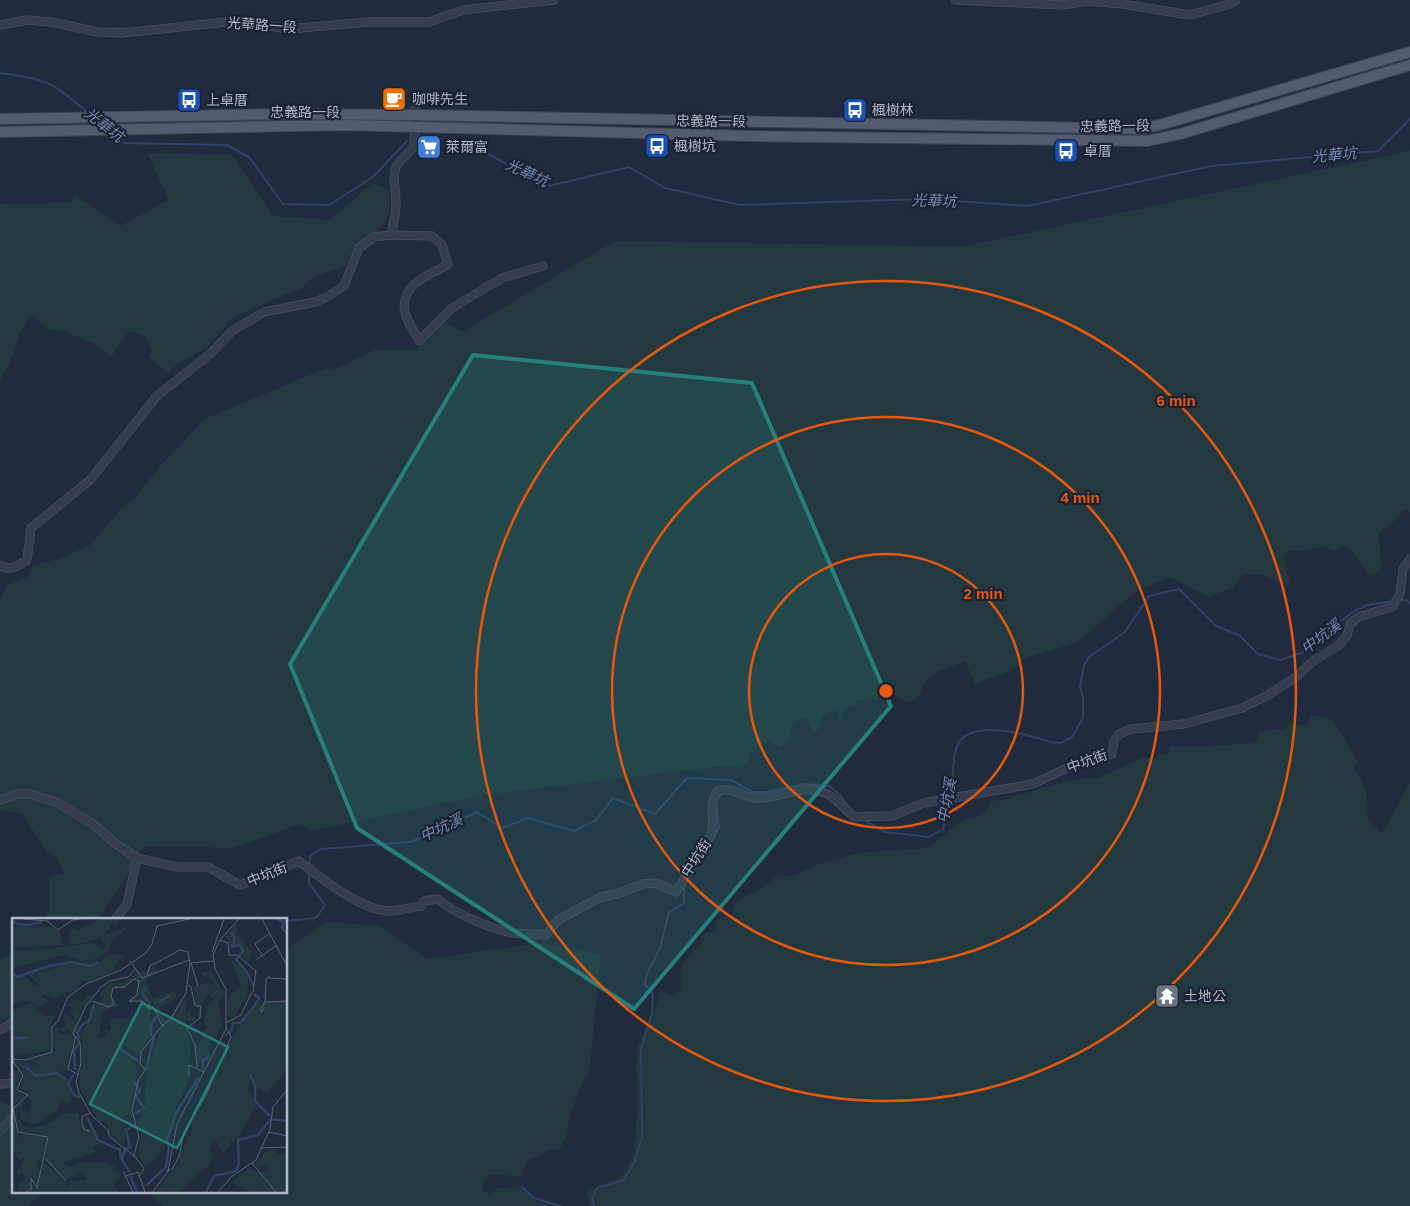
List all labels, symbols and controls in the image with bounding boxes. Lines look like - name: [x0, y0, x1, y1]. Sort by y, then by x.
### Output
- street label: 光華路一段: [227, 15, 297, 35]
- cafe icon: 咖啡先生: [381, 86, 407, 112]
- bus stop icon: 上卓厝: [176, 87, 202, 113]
- place label: 咖啡先生: [412, 91, 468, 107]
- place label: 上卓厝: [206, 92, 248, 108]
- bus stop icon: 楓樹林: [842, 97, 868, 123]
- place label: 楓樹林: [872, 102, 914, 118]
- water label: 光華坑: [81, 104, 129, 146]
- street label: 忠義路一段: [270, 104, 340, 120]
- street label: 忠義路一段: [676, 112, 746, 130]
- street label: 忠義路一段: [1080, 117, 1150, 135]
- bus stop icon: 楓樹坑: [644, 133, 670, 159]
- supermarket icon: 萊爾富: [416, 134, 442, 160]
- place label: 楓樹坑: [674, 138, 716, 154]
- bus stop icon: 卓厝: [1053, 138, 1079, 164]
- place label: 萊爾富: [446, 139, 488, 155]
- place label: 卓厝: [1084, 143, 1112, 159]
- water label: 光華坑: [1311, 144, 1359, 165]
- water label: 光華坑: [503, 155, 553, 191]
- water label: 光華坑: [911, 191, 959, 210]
- text: 6 min: [1156, 392, 1196, 409]
- text: 4 min: [1060, 489, 1100, 506]
- text: 2 min: [963, 585, 1003, 602]
- water label: 中坑溪: [1298, 615, 1345, 657]
- centre of rings: [877, 682, 895, 700]
- street label: 中坑街: [1065, 746, 1109, 776]
- water label: 中坑溪: [934, 775, 960, 825]
- water label: 中坑溪: [417, 809, 467, 845]
- street label: 中坑街: [678, 836, 714, 880]
- street label: 中坑街: [245, 859, 289, 889]
- inset map: [12, 918, 288, 1194]
- temple icon: 土地公: [1154, 983, 1180, 1009]
- place label: 土地公: [1184, 988, 1226, 1004]

